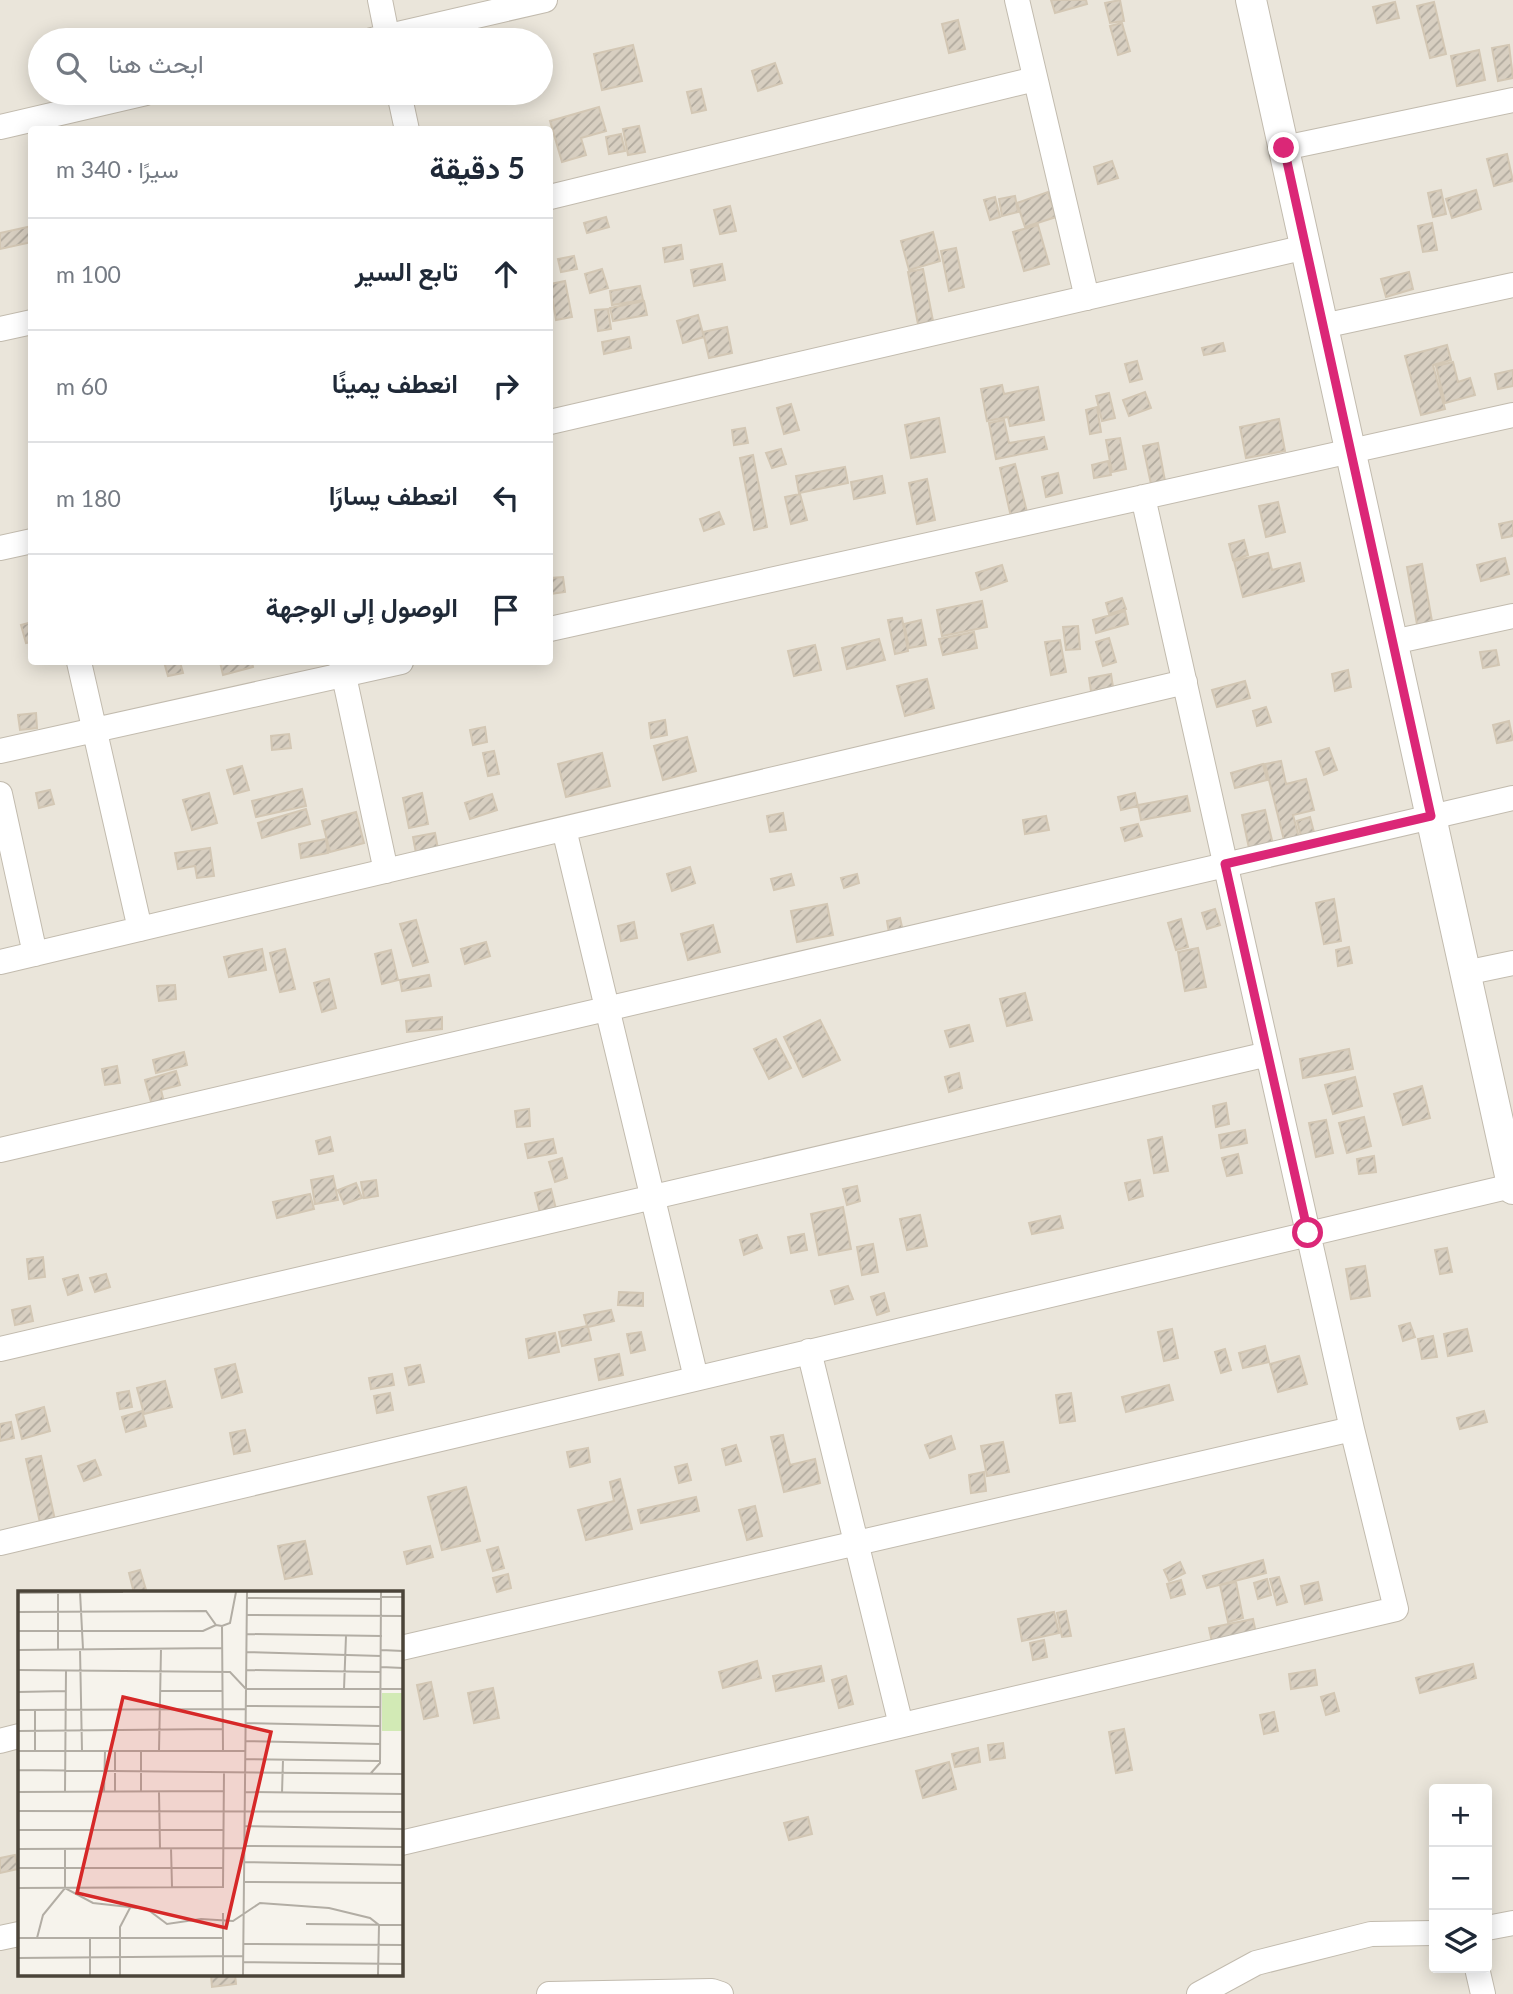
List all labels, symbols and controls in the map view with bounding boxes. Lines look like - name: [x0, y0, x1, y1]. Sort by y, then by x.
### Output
- search box: [28, 28, 553, 105]
- text: ابحث هنا: [108, 47, 204, 79]
- icon: search: [52, 48, 90, 86]
- route end: [1268, 132, 1299, 163]
- text: 5 دقيقة: [430, 149, 525, 185]
- text: سيرًا · 340 m: [56, 155, 179, 183]
- text: تابع السير: [355, 255, 458, 287]
- icon: ahead: [487, 255, 525, 293]
- text: 100 m: [56, 260, 121, 288]
- text: انعطف يمينًا: [332, 367, 458, 399]
- icon: right: [487, 367, 525, 405]
- text: 60 m: [56, 372, 108, 400]
- text: انعطف يسارًا: [329, 479, 458, 511]
- icon: left: [487, 479, 525, 517]
- text: 180 m: [56, 484, 121, 512]
- text: الوصول إلى الوجهة: [266, 591, 458, 623]
- icon: arrive: [487, 591, 525, 629]
- route start: [1292, 1217, 1323, 1248]
- inset map: [18, 1591, 402, 1976]
- map controls: [1429, 1784, 1492, 1973]
- button: +: [1429, 1784, 1492, 1847]
- button: −: [1429, 1847, 1492, 1910]
- button: layers: [1429, 1910, 1492, 1973]

